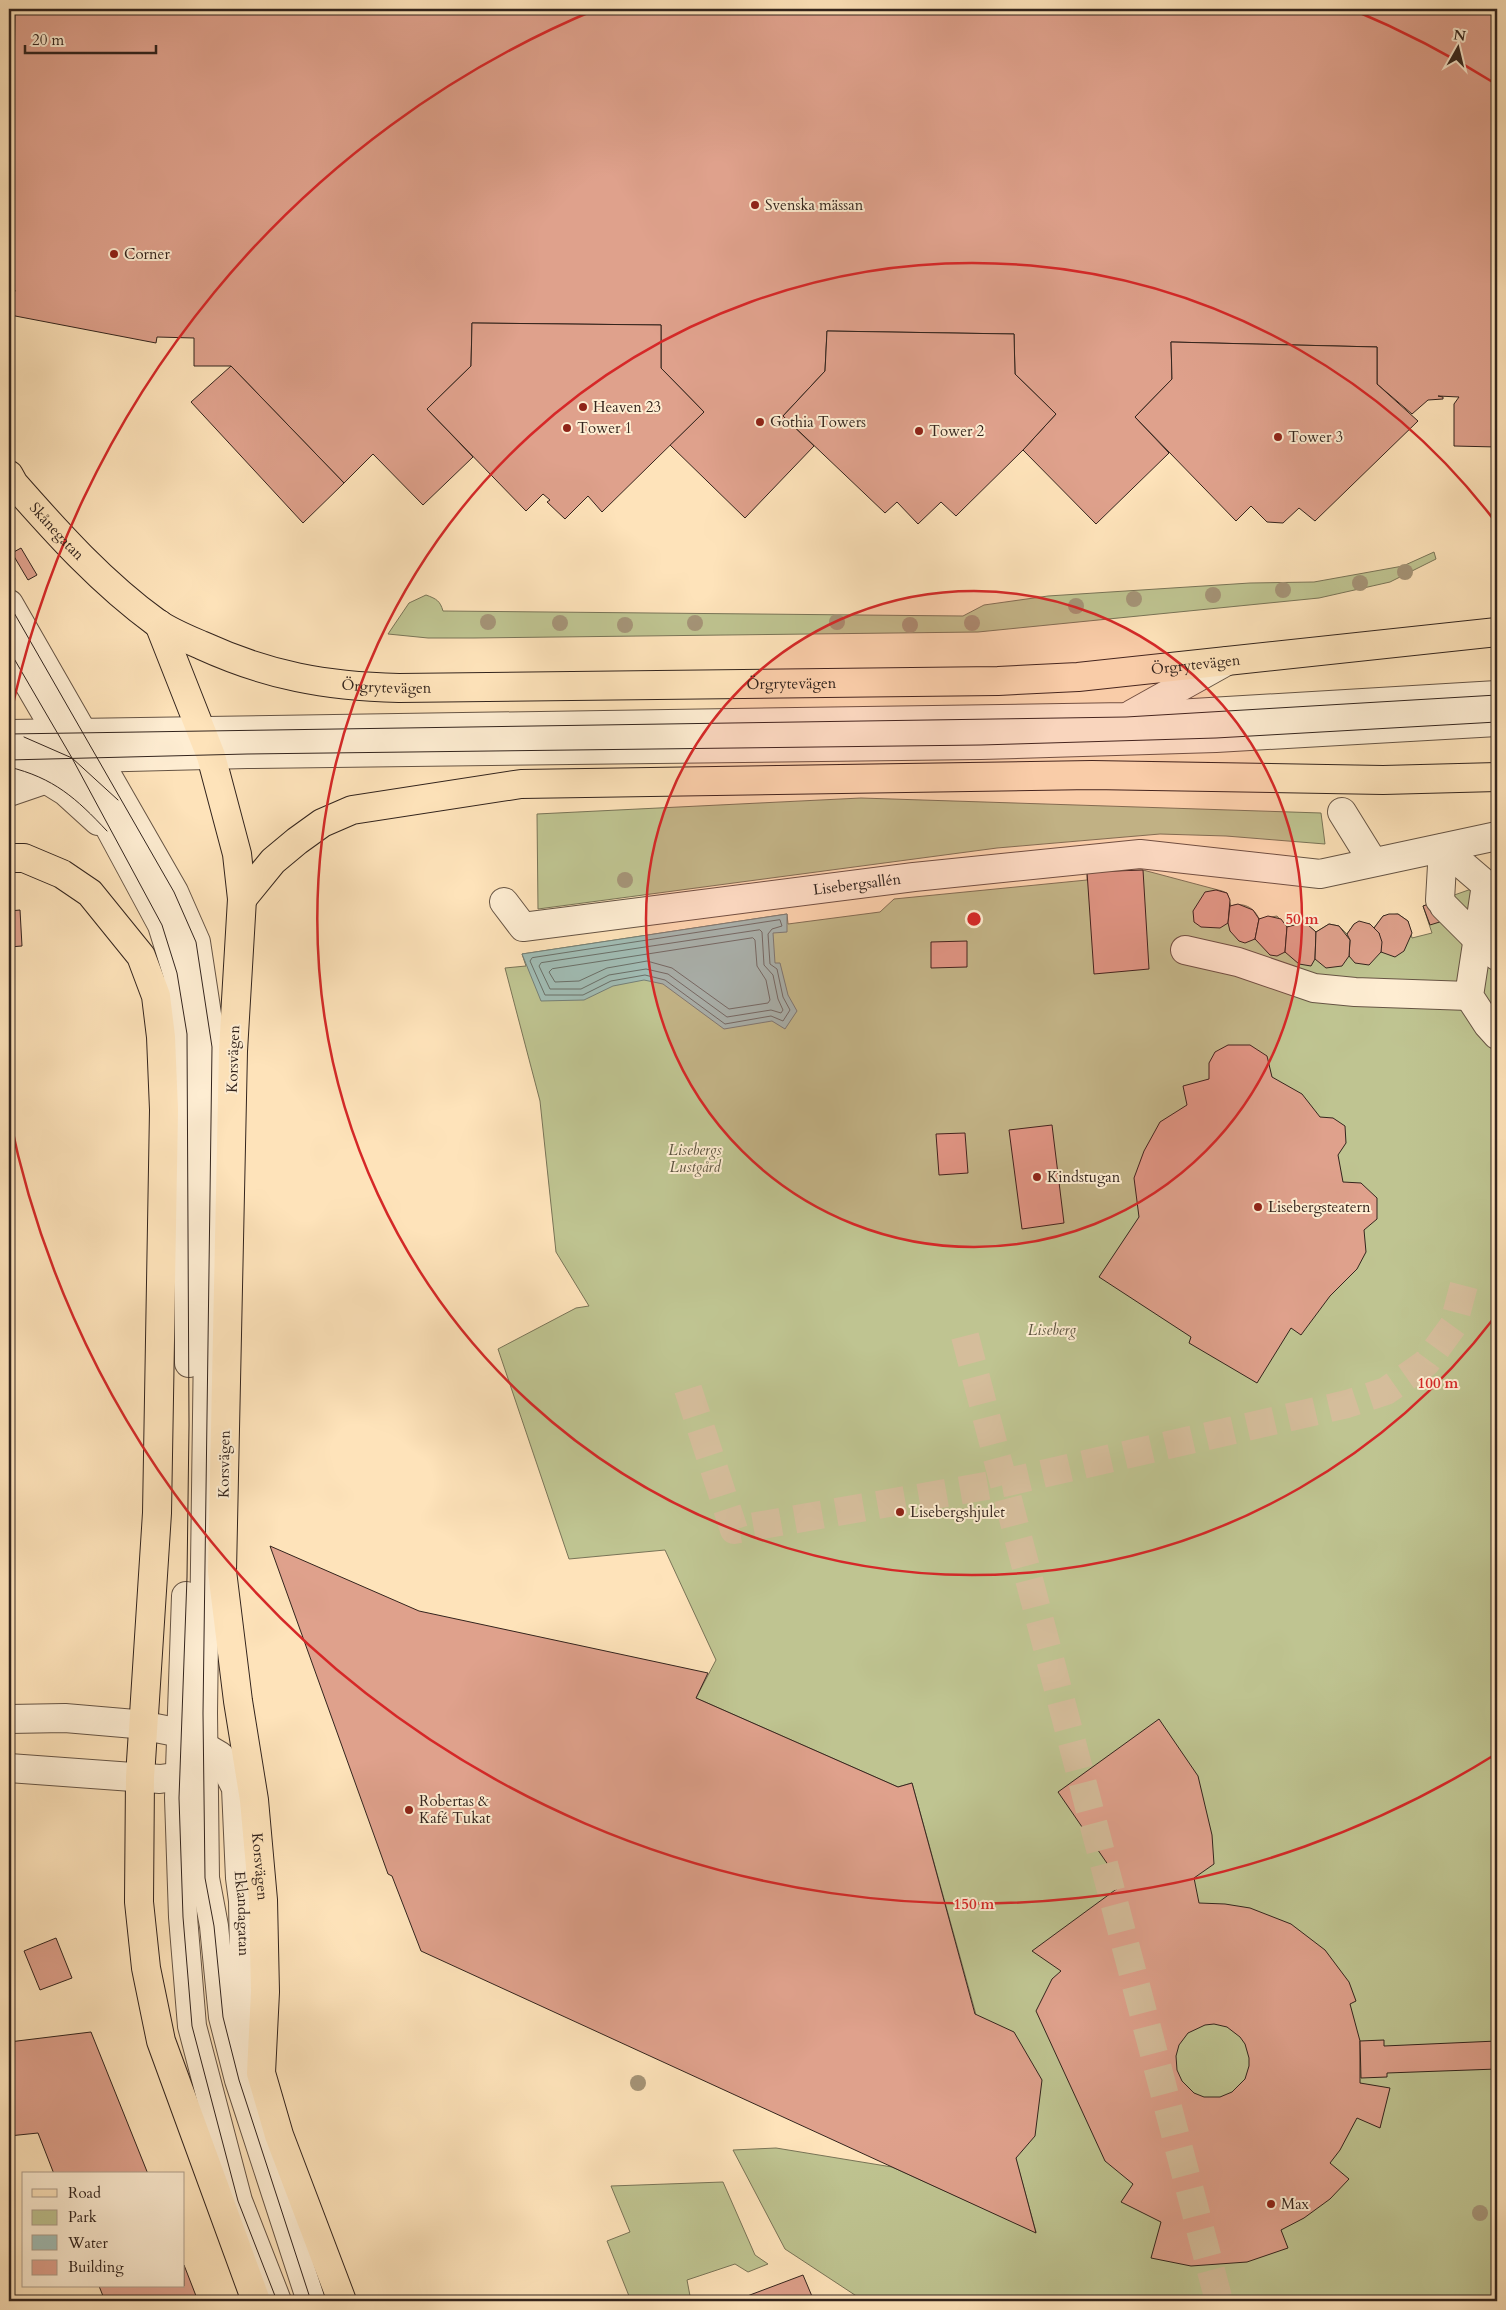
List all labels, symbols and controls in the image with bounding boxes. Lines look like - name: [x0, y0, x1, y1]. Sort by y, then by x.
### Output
- scale bar: [25, 22, 156, 54]
- north arrow: [1434, 22, 1484, 72]
- text: N: [1452, 25, 1467, 46]
- text: 20 m: [32, 30, 64, 50]
- place label: Svenska mässan: [765, 195, 864, 215]
- marker: Svenska mässan: [749, 199, 761, 211]
- place label: Corner: [124, 244, 170, 264]
- marker: Corner: [108, 248, 120, 260]
- place label: Heaven 23: [593, 397, 661, 417]
- marker: Heaven 23: [577, 401, 589, 413]
- place label: Gothia Towers: [770, 412, 866, 432]
- marker: Gothia Towers: [754, 416, 766, 428]
- place label: Tower 1: [577, 418, 632, 438]
- place label: Tower 2: [929, 421, 984, 441]
- marker: Tower 1: [561, 422, 573, 434]
- marker: Tower 2: [913, 425, 925, 437]
- place label: Tower 3: [1288, 427, 1343, 447]
- marker: Tower 3: [1272, 431, 1284, 443]
- street label: Skånegatan: [25, 498, 89, 565]
- street label: Örgrytevägen: [1150, 650, 1242, 679]
- street label: Örgrytevägen: [746, 673, 837, 694]
- street label: Örgrytevägen: [341, 674, 432, 698]
- street label: Lisebergsallén: [812, 869, 902, 900]
- text: 50 m: [1285, 909, 1319, 929]
- centre of rings: [965, 910, 983, 928]
- street label: Korsvägen: [222, 1024, 244, 1093]
- park label: Lisebergs Lustgård: [668, 1140, 722, 1177]
- place label: Kindstugan: [1047, 1167, 1121, 1187]
- marker: Kindstugan: [1031, 1171, 1043, 1183]
- place label: Lisebergsteatern: [1268, 1197, 1371, 1217]
- marker: Lisebergsteatern: [1252, 1201, 1264, 1213]
- park label: Liseberg: [1028, 1320, 1076, 1340]
- text: 100 m: [1418, 1373, 1459, 1393]
- street label: Korsvägen: [213, 1430, 235, 1498]
- place label: Lisebergshjulet: [910, 1502, 1005, 1522]
- marker: Lisebergshjulet: [894, 1506, 906, 1518]
- place label: Robertas & Kafé Tukat: [419, 1791, 491, 1828]
- marker: Robertas & Kafé Tukat: [403, 1804, 415, 1816]
- street label: Korsvägen: [247, 1832, 273, 1902]
- street label: Eklandagatan: [230, 1871, 254, 1957]
- text: 150 m: [954, 1894, 995, 1914]
- legend: [22, 2172, 185, 2288]
- text: Road: [68, 2183, 101, 2203]
- place label: Max: [1281, 2194, 1310, 2214]
- marker: Max: [1265, 2198, 1277, 2210]
- text: Park: [68, 2207, 97, 2227]
- text: Water: [67, 2233, 109, 2253]
- text: Building: [68, 2257, 124, 2277]

